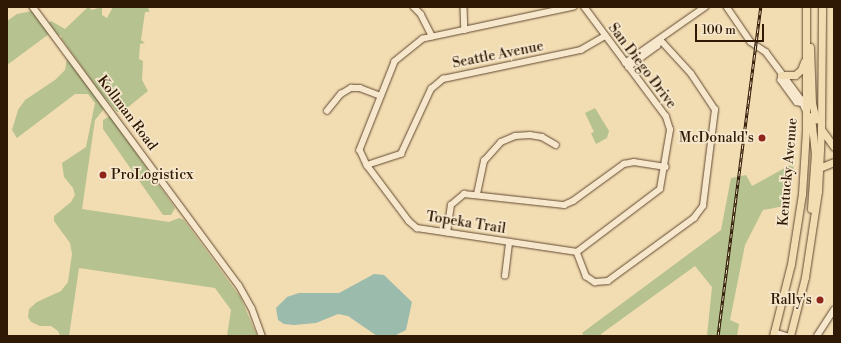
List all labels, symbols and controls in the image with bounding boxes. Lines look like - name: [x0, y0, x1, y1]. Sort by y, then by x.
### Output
- scale bar: [697, 16, 766, 42]
- street label: San Diego Drive: [604, 20, 680, 112]
- text: 100 m: [702, 23, 736, 38]
- street label: Seattle Avenue: [451, 38, 545, 72]
- street label: Kollman Road: [93, 72, 161, 154]
- street label: Kentucky Avenue: [775, 117, 801, 227]
- place label: McDonald's: [679, 130, 754, 146]
- marker: McDonald's: [757, 133, 767, 143]
- place label: ProLogisticx: [111, 167, 193, 183]
- marker: ProLogisticx: [98, 170, 108, 180]
- street label: Topeka Trail: [425, 208, 507, 238]
- place label: Rally's: [770, 292, 812, 308]
- marker: Rally's: [815, 295, 825, 305]

